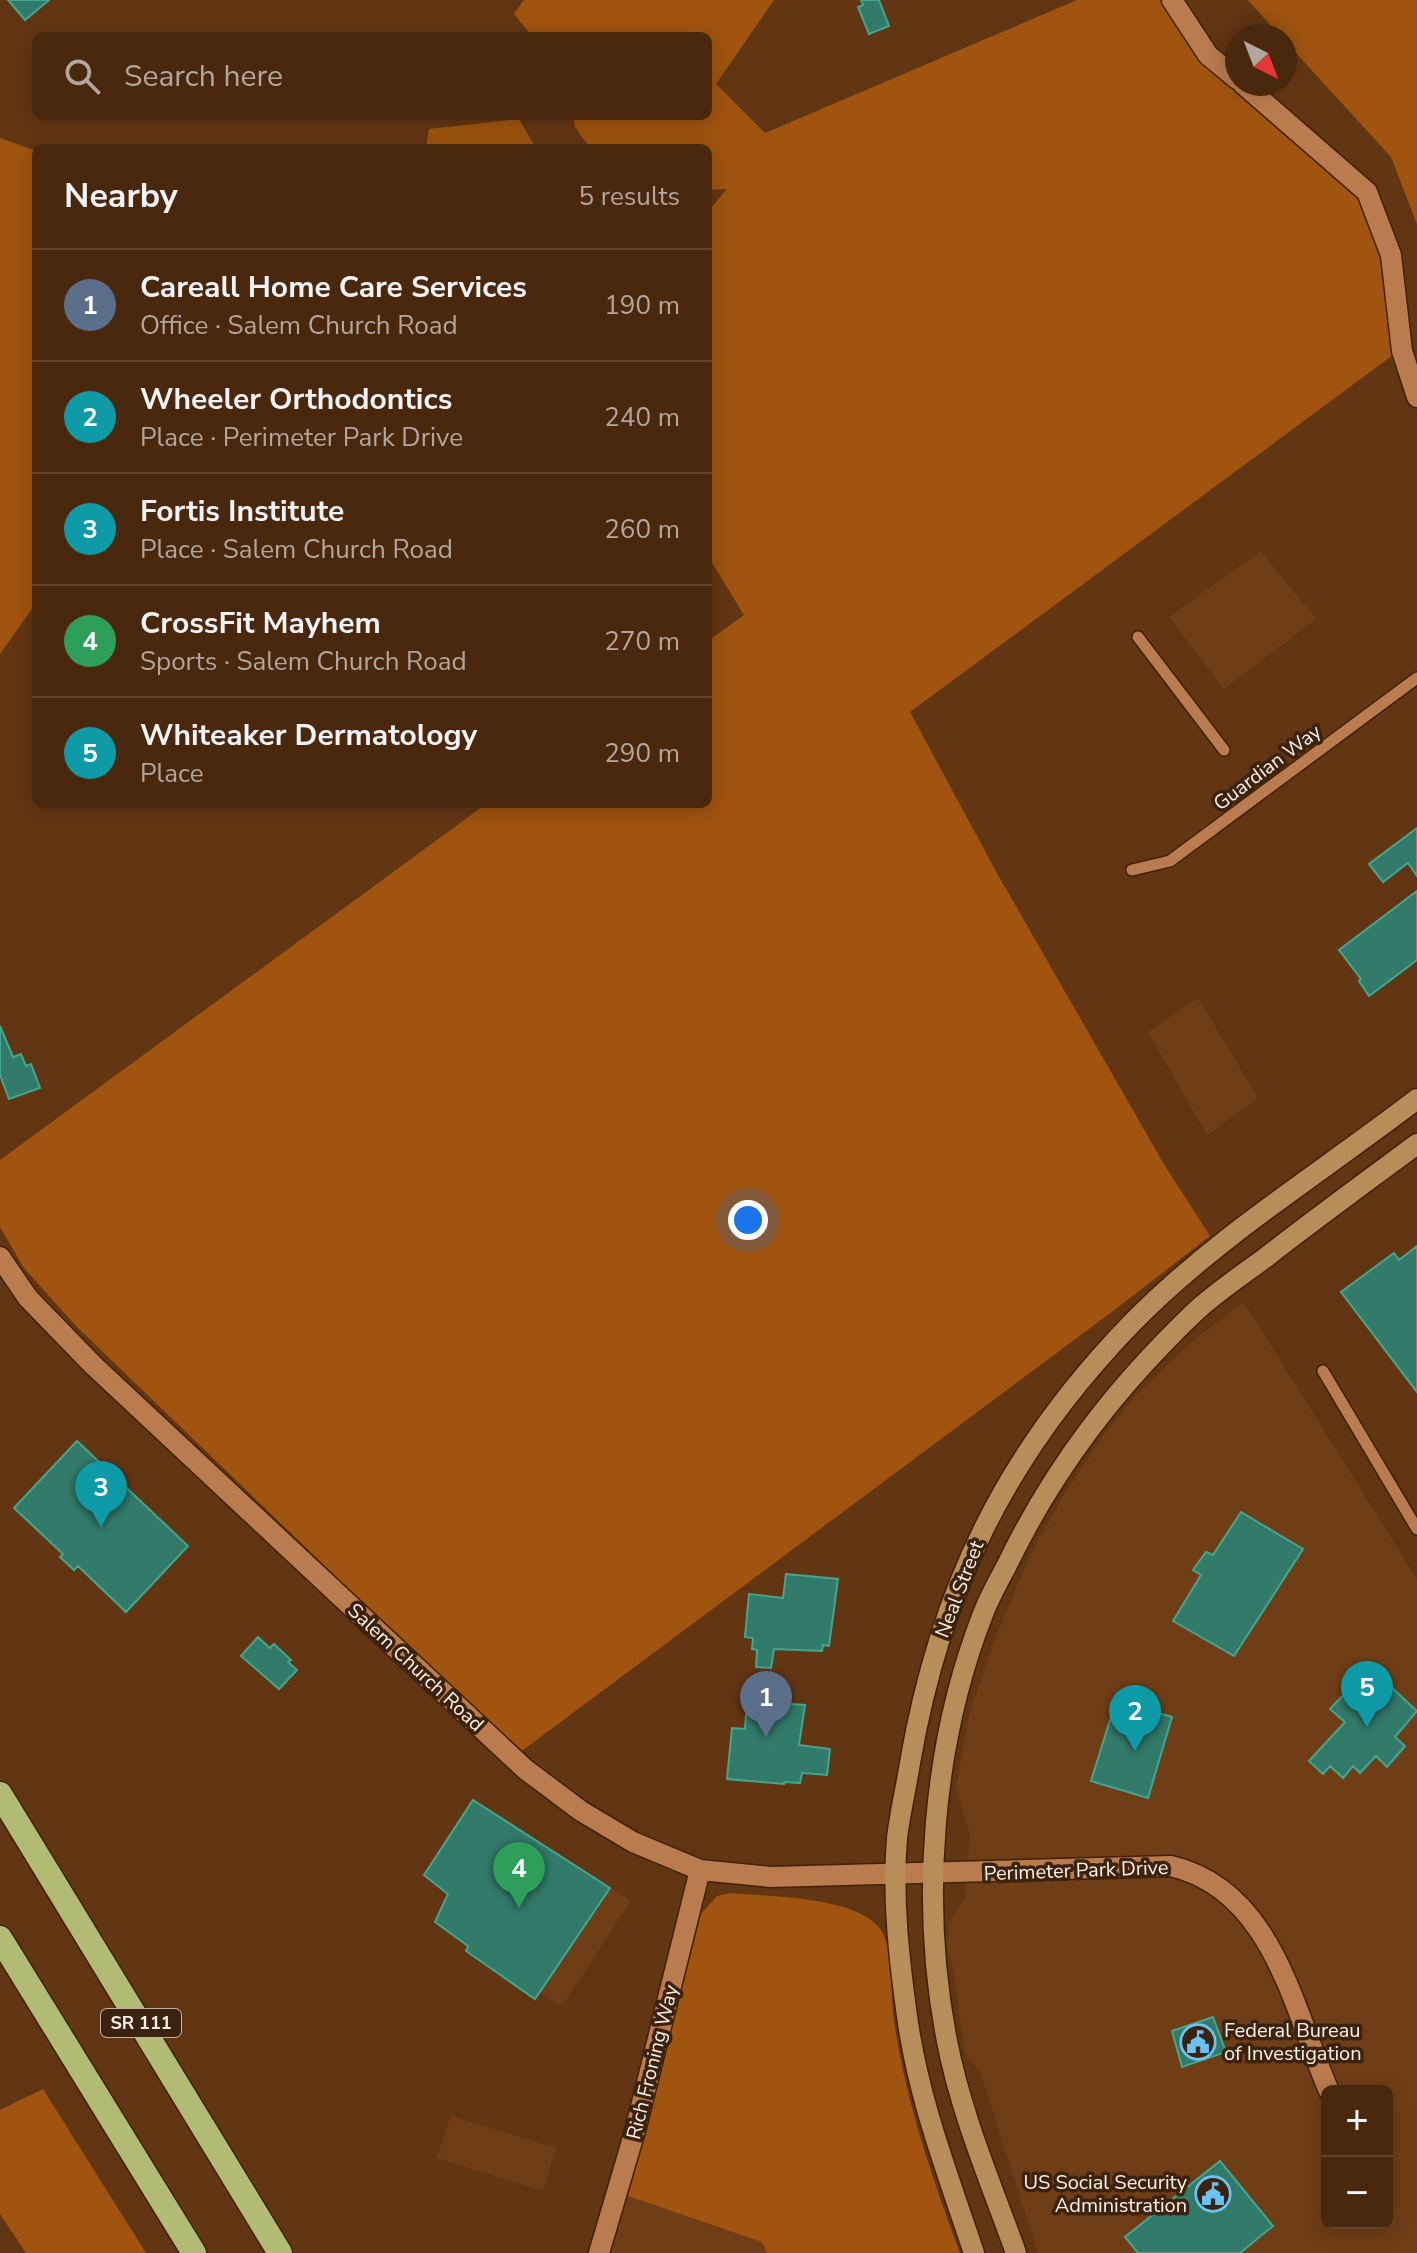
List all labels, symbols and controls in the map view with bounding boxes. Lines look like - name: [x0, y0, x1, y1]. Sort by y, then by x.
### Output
- north arrow: [1225, 24, 1297, 96]
- search box: [32, 32, 712, 120]
- icon: search: [60, 54, 104, 98]
- text: Search here: [124, 56, 283, 97]
- text: Nearby: [64, 173, 178, 219]
- text: 5 results: [579, 179, 680, 214]
- text: Careall Home Care Services: [140, 267, 527, 308]
- text: 1: [82, 288, 98, 323]
- text: 190 m: [604, 288, 680, 323]
- text: Office · Salem Church Road: [140, 308, 458, 343]
- text: Wheeler Orthodontics: [140, 379, 452, 420]
- text: 2: [82, 400, 98, 435]
- text: 240 m: [604, 400, 680, 435]
- text: Place · Perimeter Park Drive: [140, 420, 463, 455]
- text: Fortis Institute: [140, 491, 344, 532]
- text: 3: [82, 512, 98, 547]
- text: 260 m: [604, 512, 680, 547]
- text: Place · Salem Church Road: [140, 532, 453, 567]
- text: CrossFit Mayhem: [140, 603, 381, 644]
- text: 4: [82, 624, 98, 659]
- text: 270 m: [604, 624, 680, 659]
- text: Sports · Salem Church Road: [140, 644, 467, 679]
- text: Whiteaker Dermatology: [140, 715, 477, 756]
- street label: Guardian Way: [1208, 718, 1327, 817]
- text: 5: [82, 736, 98, 771]
- text: 290 m: [604, 736, 680, 771]
- text: Place: [140, 756, 204, 791]
- your location: [728, 1200, 768, 1240]
- pin: 3: [75, 1461, 127, 1527]
- street label: Neal Street: [929, 1536, 991, 1641]
- street label: Salem Church Road: [342, 1597, 490, 1738]
- pin: 5: [1341, 1661, 1393, 1727]
- pin: 1: [740, 1671, 792, 1737]
- pin: 2: [1109, 1685, 1161, 1751]
- pin: 4: [493, 1842, 545, 1908]
- street label: Perimeter Park Drive: [983, 1854, 1169, 1887]
- street label: Rich Froning Way: [620, 1981, 685, 2142]
- road number: SR 111: [101, 2009, 181, 2037]
- place label: Federal Bureau of Investigation: [1224, 2017, 1362, 2067]
- public building icon: Federal Bureau of Investigation: [1179, 2023, 1217, 2061]
- map controls: [1321, 2085, 1393, 2229]
- button: +: [1321, 2085, 1393, 2157]
- button: −: [1321, 2157, 1393, 2229]
- place label: US Social Security Administration: [1023, 2169, 1188, 2219]
- public building icon: US Social Security Administration: [1194, 2175, 1232, 2213]

